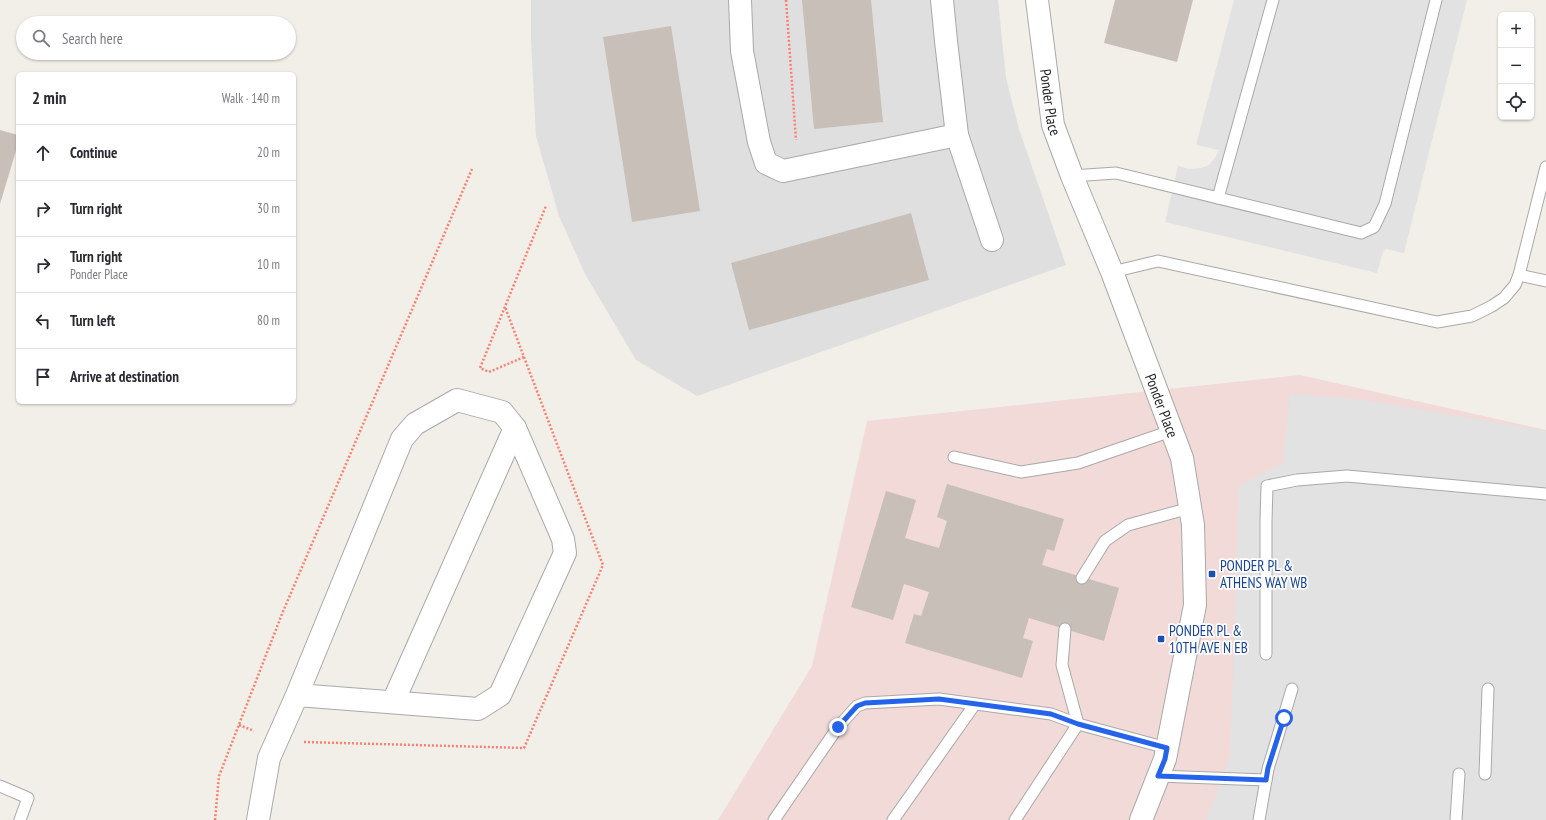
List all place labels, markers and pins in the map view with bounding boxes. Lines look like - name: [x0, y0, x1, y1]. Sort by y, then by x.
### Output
- place label: PONDER PL & ATHENS WAY WB: [1220, 556, 1307, 592]
- marker: PONDER PL & ATHENS WAY WB: [1207, 569, 1217, 579]
- place label: PONDER PL & 10TH AVE N EB: [1169, 621, 1248, 657]
- marker: PONDER PL & 10TH AVE N EB: [1156, 634, 1166, 644]

